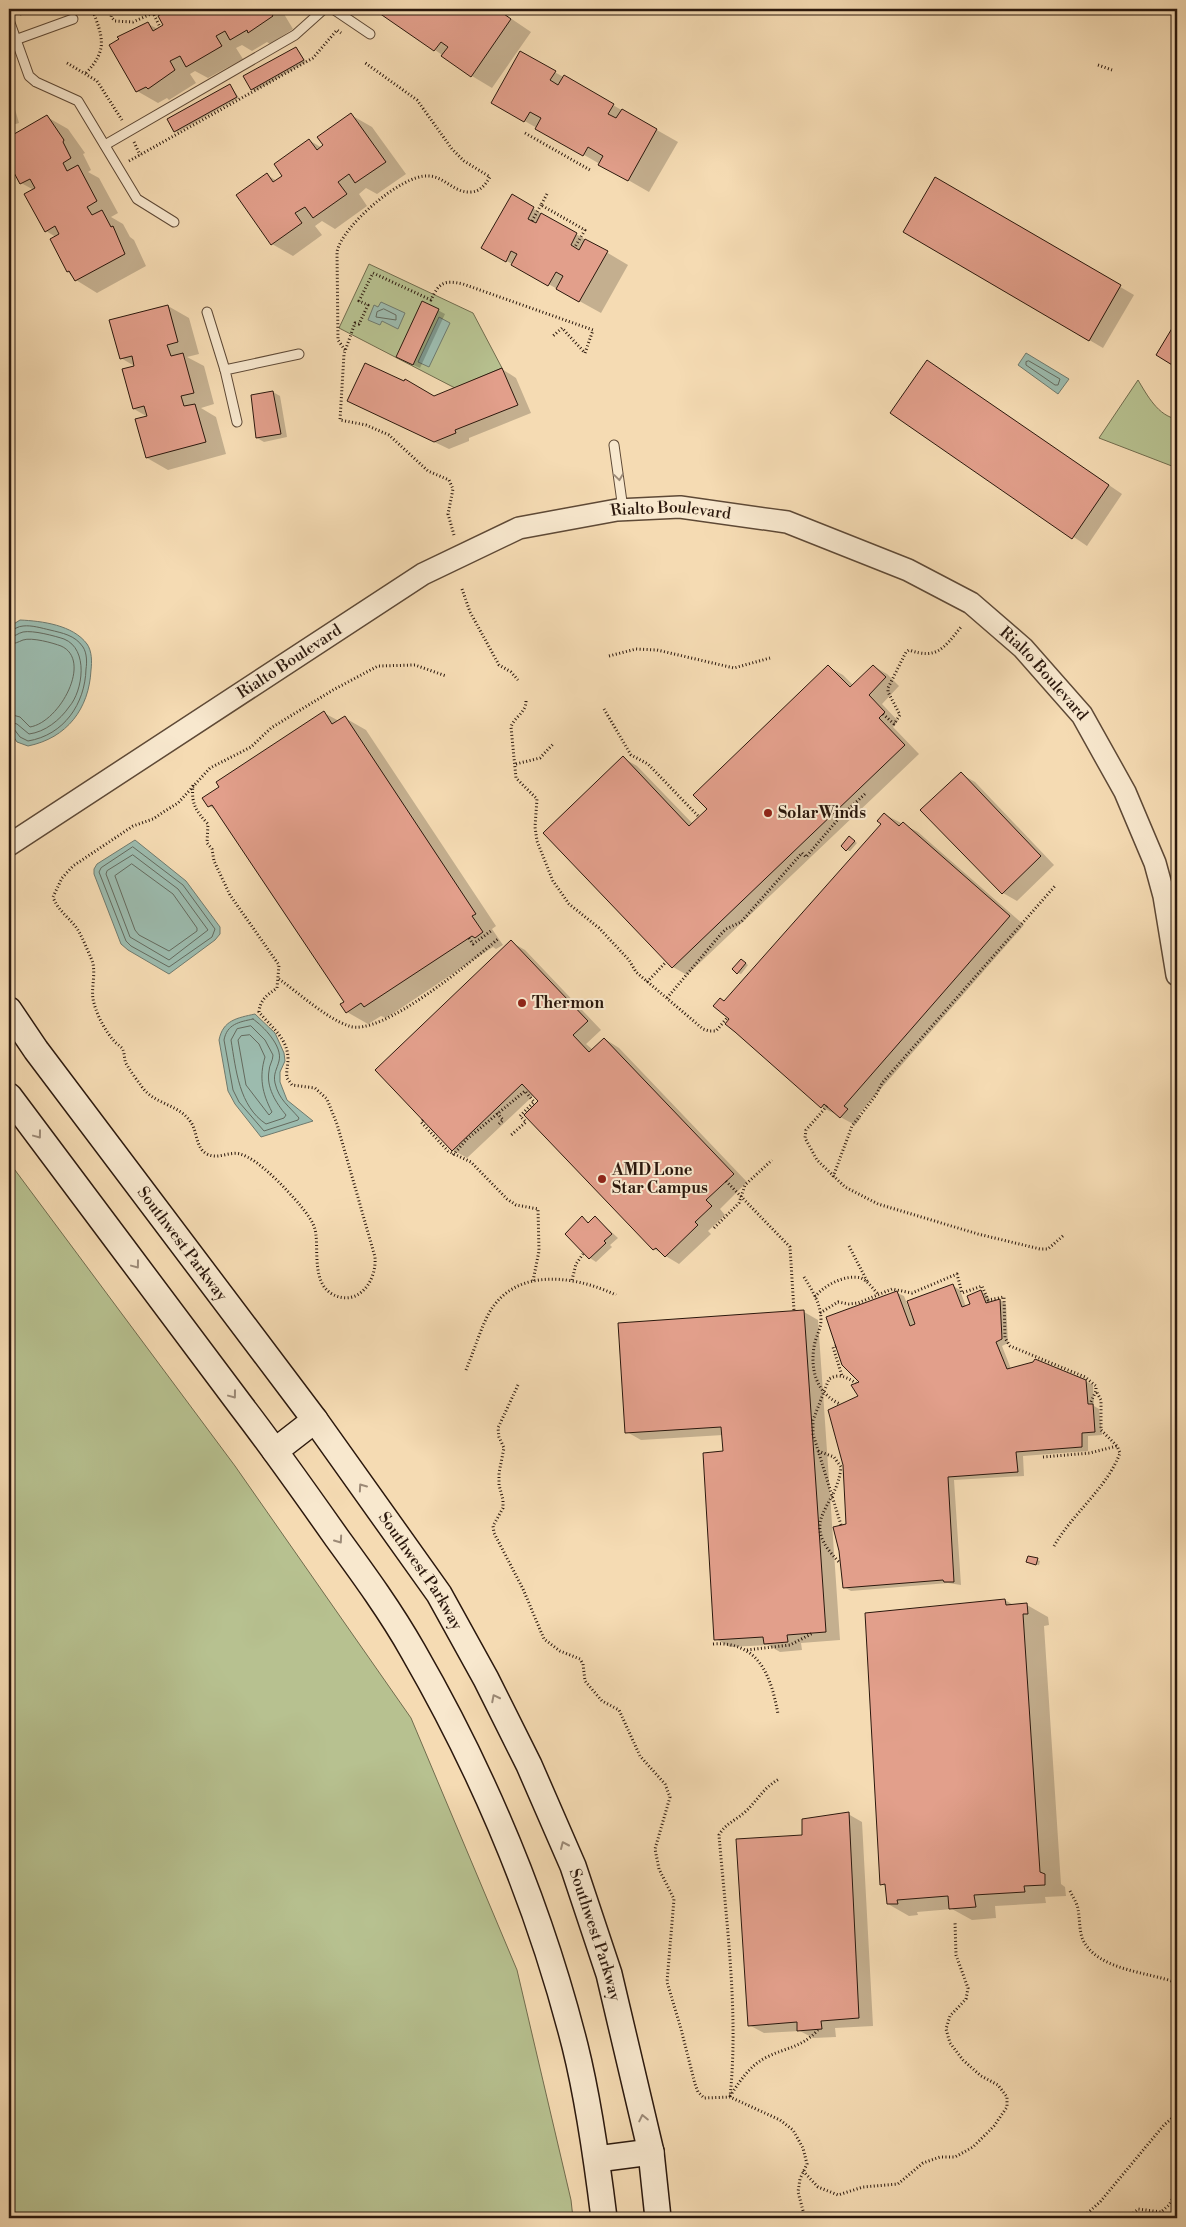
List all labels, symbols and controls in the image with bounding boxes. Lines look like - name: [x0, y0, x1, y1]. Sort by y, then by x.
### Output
- one-way arrow: [613, 473, 623, 482]
- street label: Rialto Boulevard: [609, 497, 732, 524]
- street label: Rialto Boulevard: [233, 620, 345, 703]
- street label: Rialto Boulevard: [996, 622, 1092, 725]
- place label: SolarWinds: [778, 803, 866, 823]
- marker: SolarWinds: [762, 807, 774, 819]
- place label: Thermon: [532, 993, 604, 1013]
- marker: Thermon: [516, 997, 528, 1009]
- one-way arrow: [32, 1129, 41, 1139]
- place label: AMD Lone Star Campus: [611, 1160, 708, 1198]
- marker: AMD Lone Star Campus: [596, 1173, 608, 1185]
- street label: Southwest Parkway: [133, 1183, 232, 1305]
- one-way arrow: [130, 1259, 138, 1268]
- one-way arrow: [227, 1389, 236, 1399]
- one-way arrow: [359, 1483, 368, 1493]
- street label: Southwest Parkway: [374, 1508, 467, 1634]
- one-way arrow: [333, 1535, 342, 1544]
- one-way arrow: [491, 1694, 501, 1703]
- one-way arrow: [560, 1841, 571, 1850]
- street label: Southwest Parkway: [565, 1866, 625, 2003]
- one-way arrow: [638, 2114, 649, 2123]

